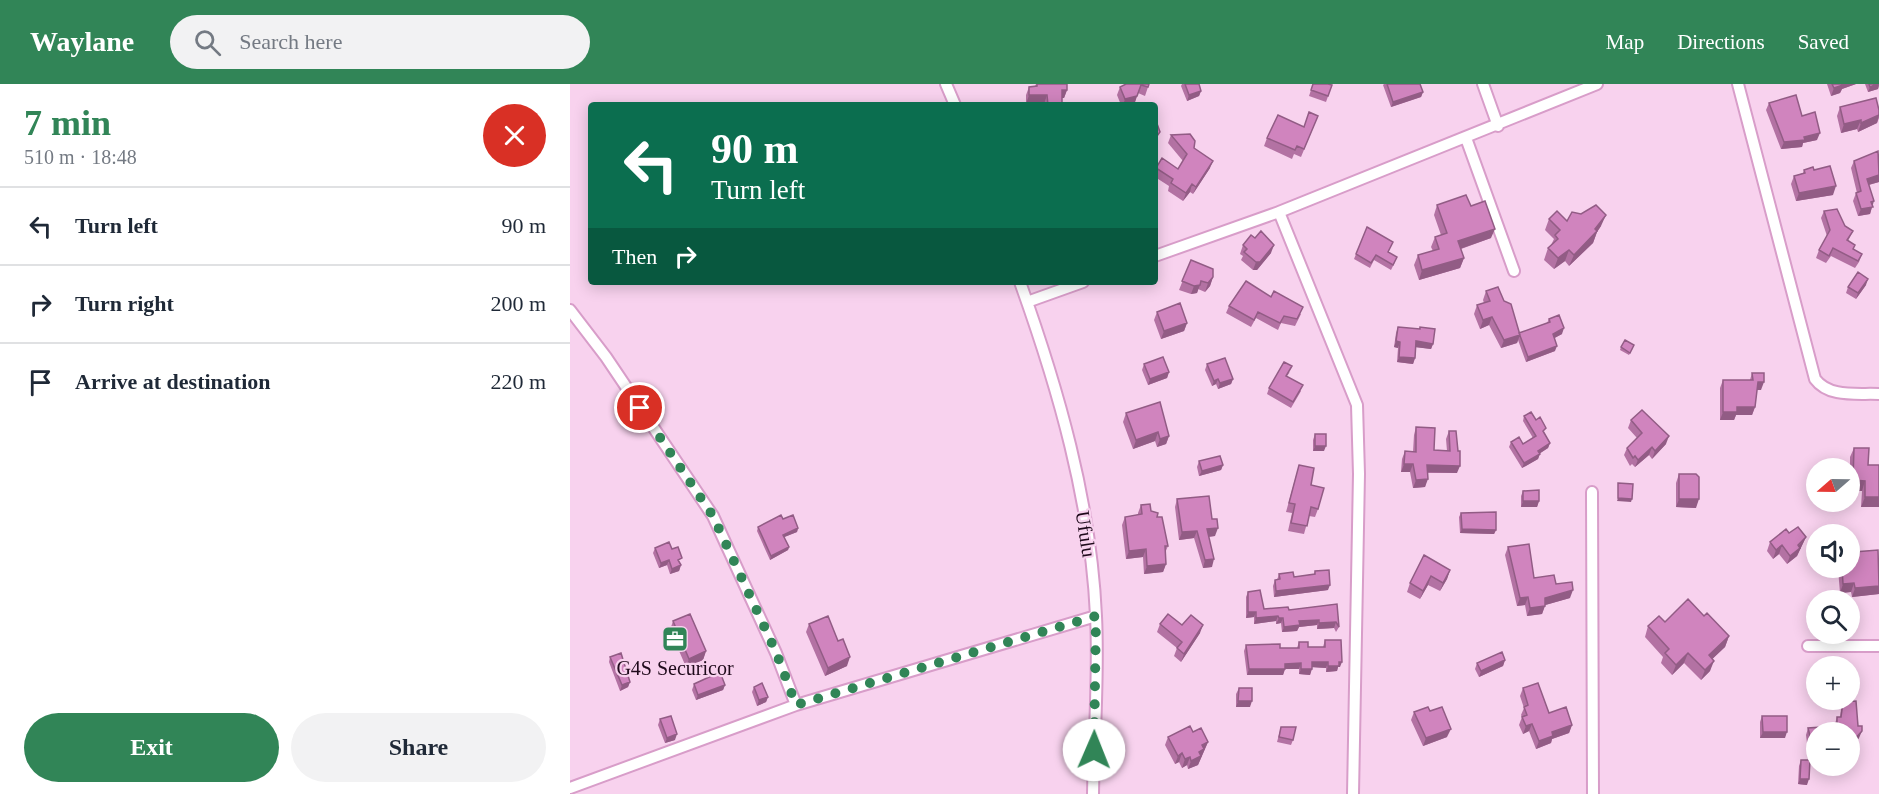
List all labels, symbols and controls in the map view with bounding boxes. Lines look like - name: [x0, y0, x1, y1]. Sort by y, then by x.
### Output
- search box: [170, 15, 590, 69]
- text: Waylane: [30, 26, 134, 57]
- icon: search: [191, 26, 224, 59]
- text: Search here: [239, 29, 342, 54]
- text: Map: [1606, 30, 1644, 54]
- text: Directions: [1677, 30, 1765, 54]
- text: Saved: [1798, 30, 1849, 54]
- text: 7 min: [24, 103, 111, 143]
- button: close: [483, 104, 546, 167]
- icon: left: [612, 126, 690, 204]
- text: 90 m: [711, 126, 799, 172]
- text: 510 m · 18:48: [24, 146, 137, 168]
- text: Turn left: [711, 175, 805, 205]
- icon: left: [24, 210, 57, 243]
- text: Turn left: [75, 213, 158, 238]
- text: 90 m: [501, 213, 546, 238]
- icon: right: [669, 240, 702, 273]
- text: Then: [612, 244, 657, 269]
- icon: right: [24, 288, 57, 321]
- text: Turn right: [75, 291, 174, 316]
- text: 200 m: [490, 291, 546, 316]
- icon: arrive: [24, 366, 57, 399]
- text: Arrive at destination: [75, 369, 271, 394]
- text: 220 m: [490, 369, 546, 394]
- pin: [614, 382, 665, 433]
- icon: arrive: [623, 391, 656, 424]
- north arrow: [1806, 458, 1860, 512]
- map controls: [1806, 458, 1860, 776]
- street label: Ufulu: [1071, 509, 1101, 559]
- button: sound: [1806, 524, 1860, 578]
- button: search: [1806, 590, 1860, 644]
- office icon: G4S Securicor: [660, 624, 690, 654]
- button: +: [1806, 656, 1860, 710]
- place label: G4S Securicor: [616, 657, 734, 679]
- button: Exit: [24, 713, 279, 782]
- button: Share: [291, 713, 546, 782]
- position arrow: [1062, 718, 1126, 782]
- button: −: [1806, 722, 1860, 776]

